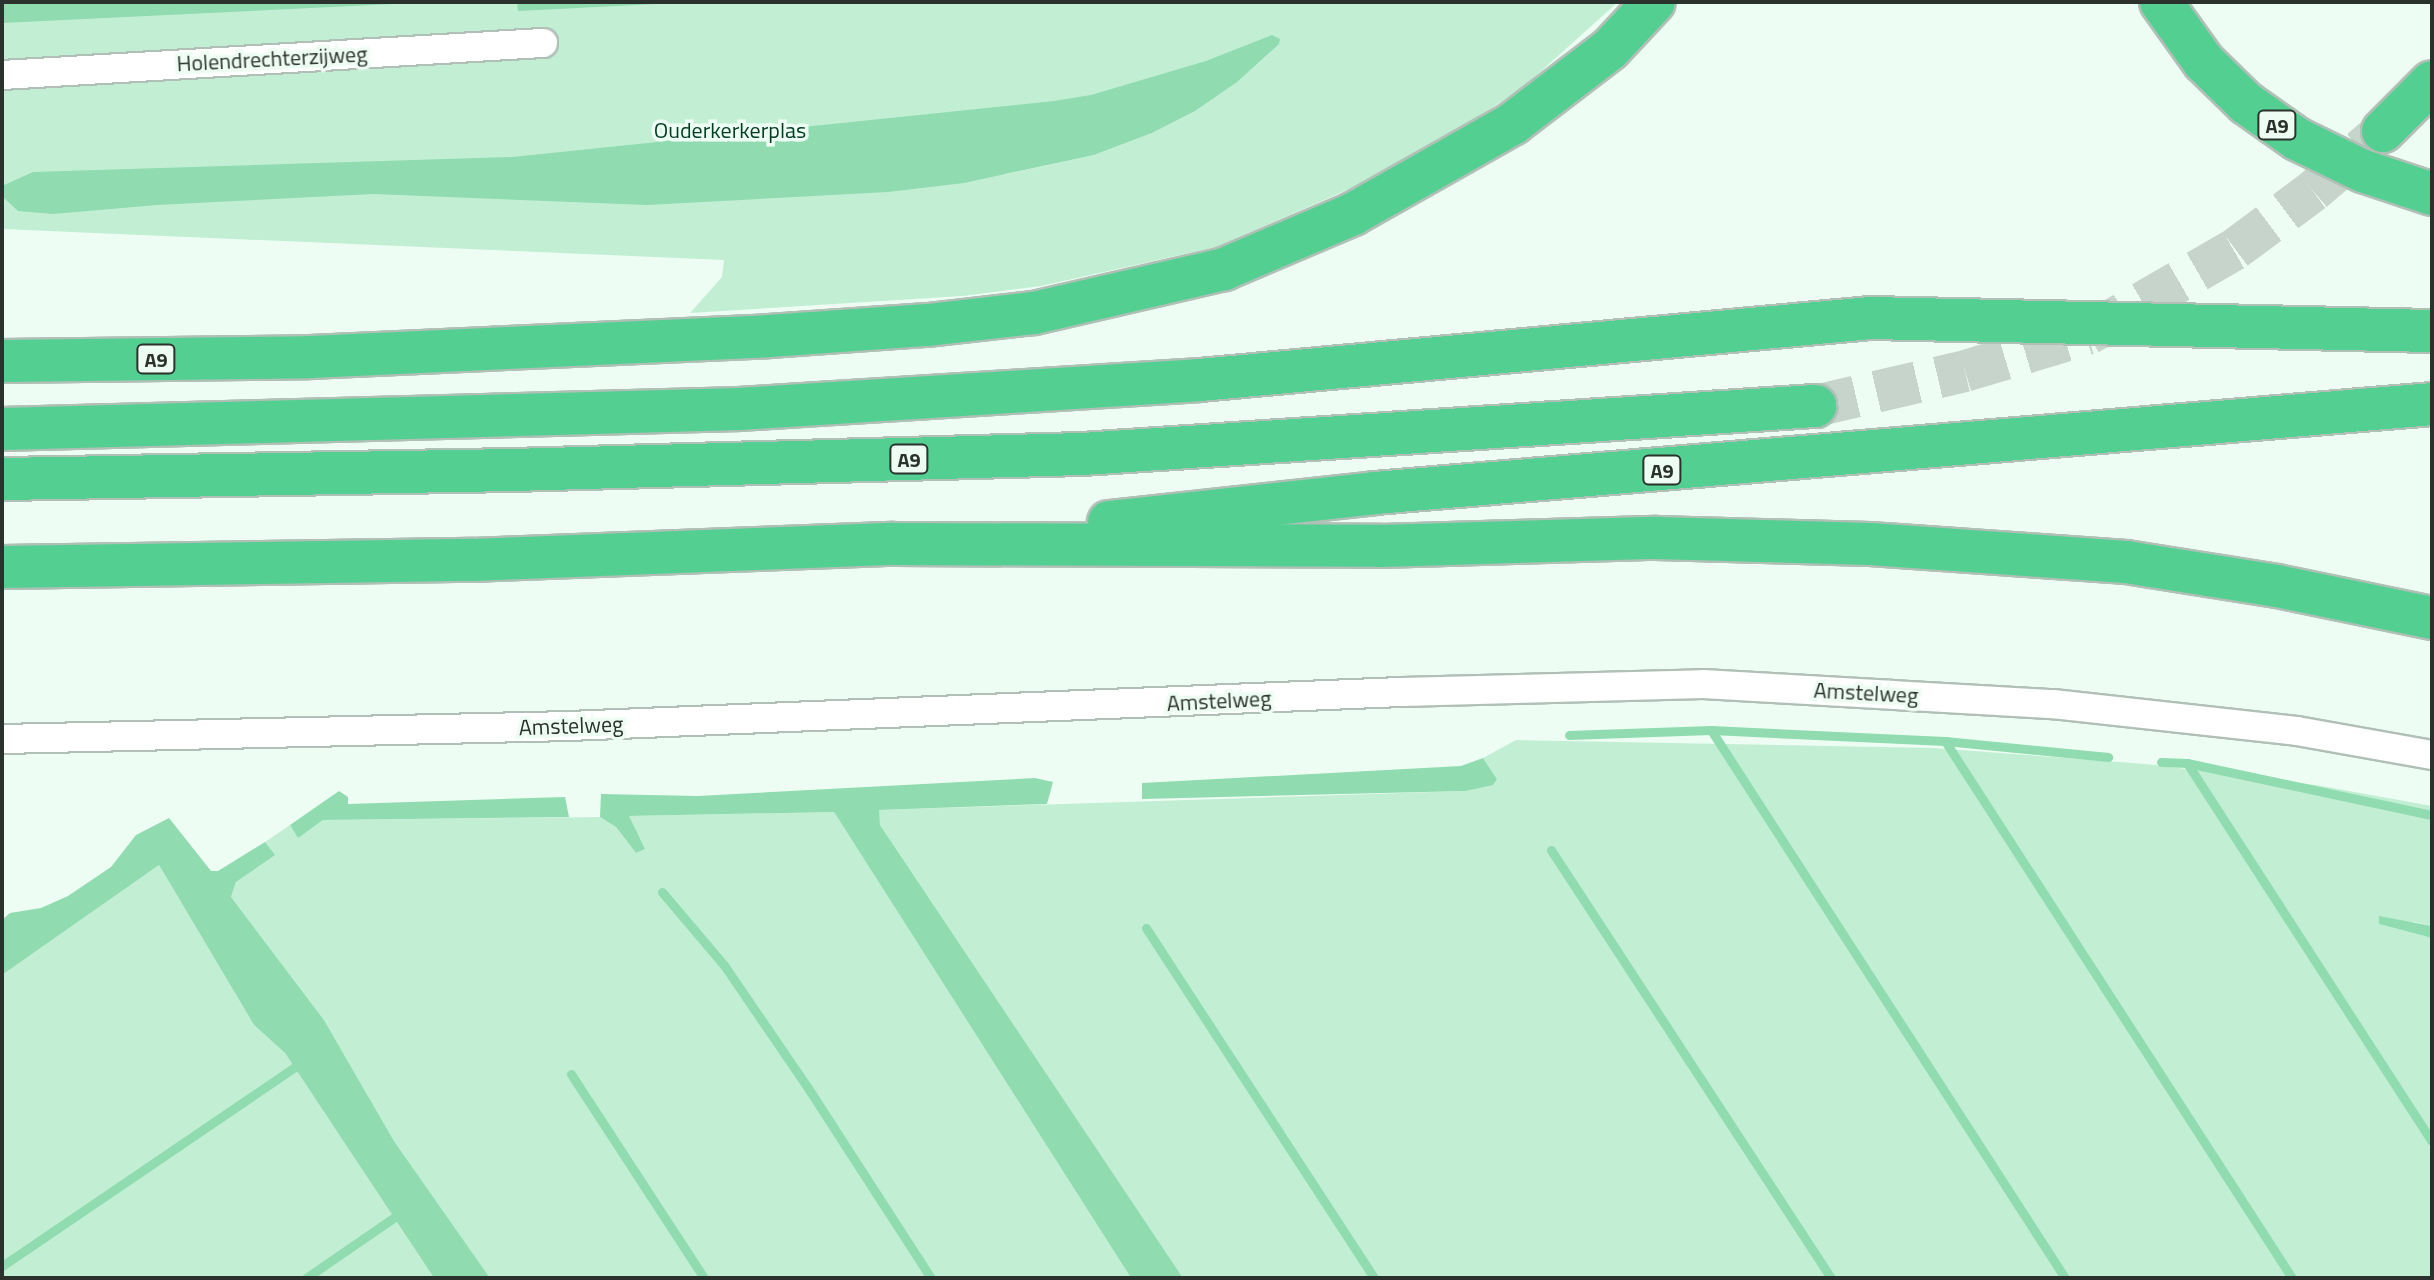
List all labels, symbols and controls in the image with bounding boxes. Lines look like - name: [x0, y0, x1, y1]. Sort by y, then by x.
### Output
- street label: Holendrechterzijweg: [176, 41, 368, 77]
- road number: A9: [2257, 109, 2297, 141]
- park label: Ouderkerkerplas: [654, 118, 806, 144]
- road number: A9: [136, 343, 176, 375]
- road number: A9: [889, 443, 929, 475]
- road number: A9: [1642, 454, 1682, 486]
- street label: Amstelweg: [1813, 677, 1919, 709]
- street label: Amstelweg: [1166, 685, 1272, 717]
- street label: Amstelweg: [518, 711, 624, 741]

